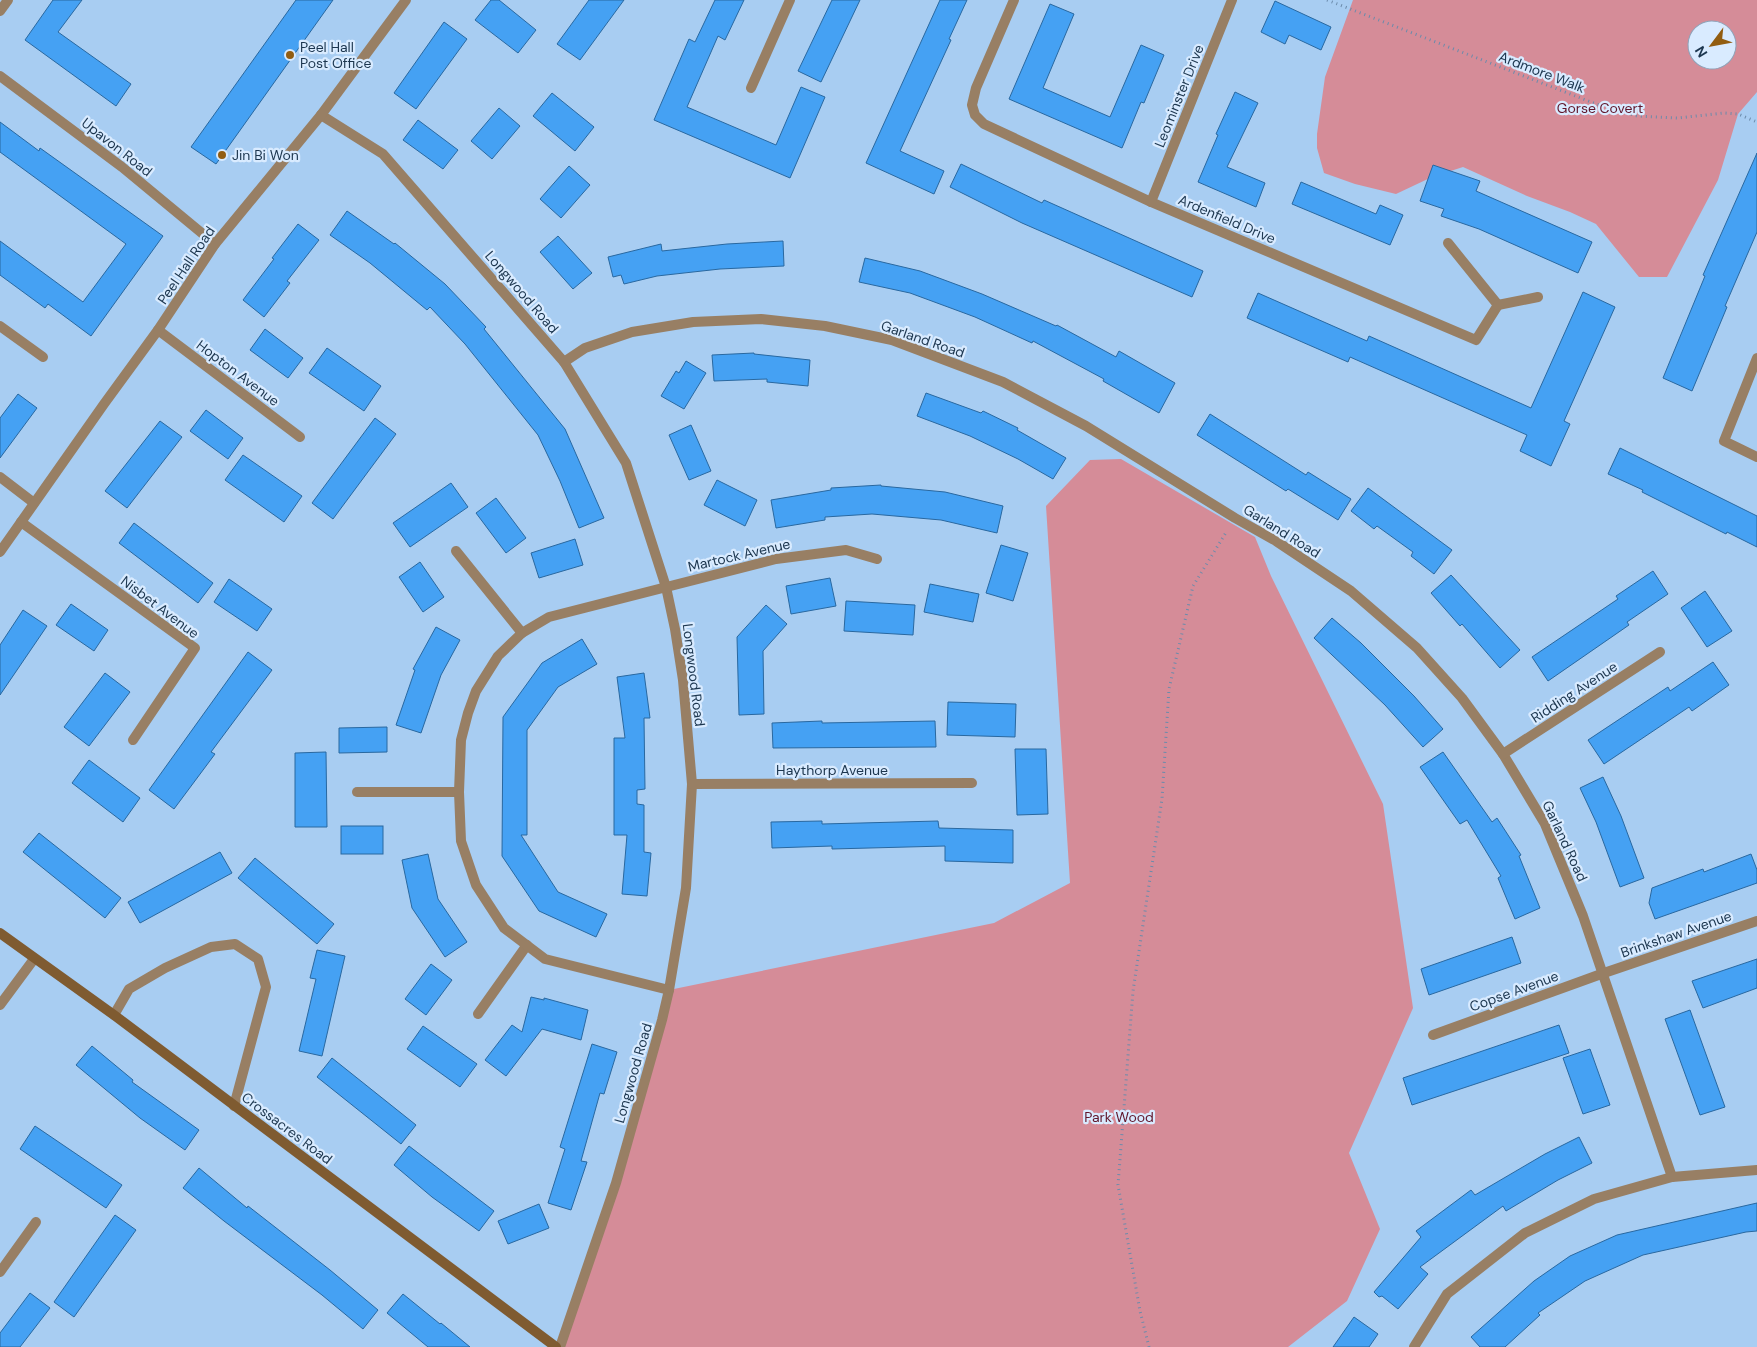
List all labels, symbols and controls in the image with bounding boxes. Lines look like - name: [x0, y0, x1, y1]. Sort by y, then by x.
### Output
- north arrow: [1687, 20, 1737, 70]
- place label: Peel Hall Post Office: [300, 38, 371, 72]
- street label: Leominster Drive: [1150, 42, 1208, 150]
- text: N: [1691, 43, 1711, 61]
- street label: Ardmore Walk: [1496, 47, 1588, 97]
- marker: Peel Hall Post Office: [284, 49, 296, 61]
- park label: Gorse Covert: [1557, 99, 1643, 117]
- street label: Upavon Road: [78, 114, 156, 180]
- place label: Jin Bi Won: [232, 146, 299, 164]
- marker: Jin Bi Won: [216, 149, 228, 161]
- street label: Ardenfield Drive: [1176, 190, 1278, 248]
- street label: Peel Hall Road: [153, 223, 219, 307]
- street label: Longwood Road: [481, 247, 563, 337]
- street label: Garland Road: [879, 316, 967, 362]
- street label: Hopton Avenue: [193, 336, 283, 410]
- street label: Garland Road: [1240, 500, 1324, 562]
- street label: Martock Avenue: [686, 534, 792, 576]
- street label: Nisbet Avenue: [117, 572, 203, 642]
- street label: Longwood Road: [679, 623, 709, 727]
- street label: Ridding Avenue: [1527, 657, 1621, 727]
- street label: Haythorp Avenue: [776, 761, 888, 779]
- street label: Garland Road: [1538, 798, 1592, 884]
- street label: Brinkshaw Avenue: [1618, 907, 1734, 961]
- street label: Copse Avenue: [1467, 967, 1561, 1015]
- street label: Longwood Road: [610, 1021, 656, 1125]
- street label: Crossacres Road: [238, 1088, 336, 1168]
- park label: Park Wood: [1084, 1108, 1154, 1126]

